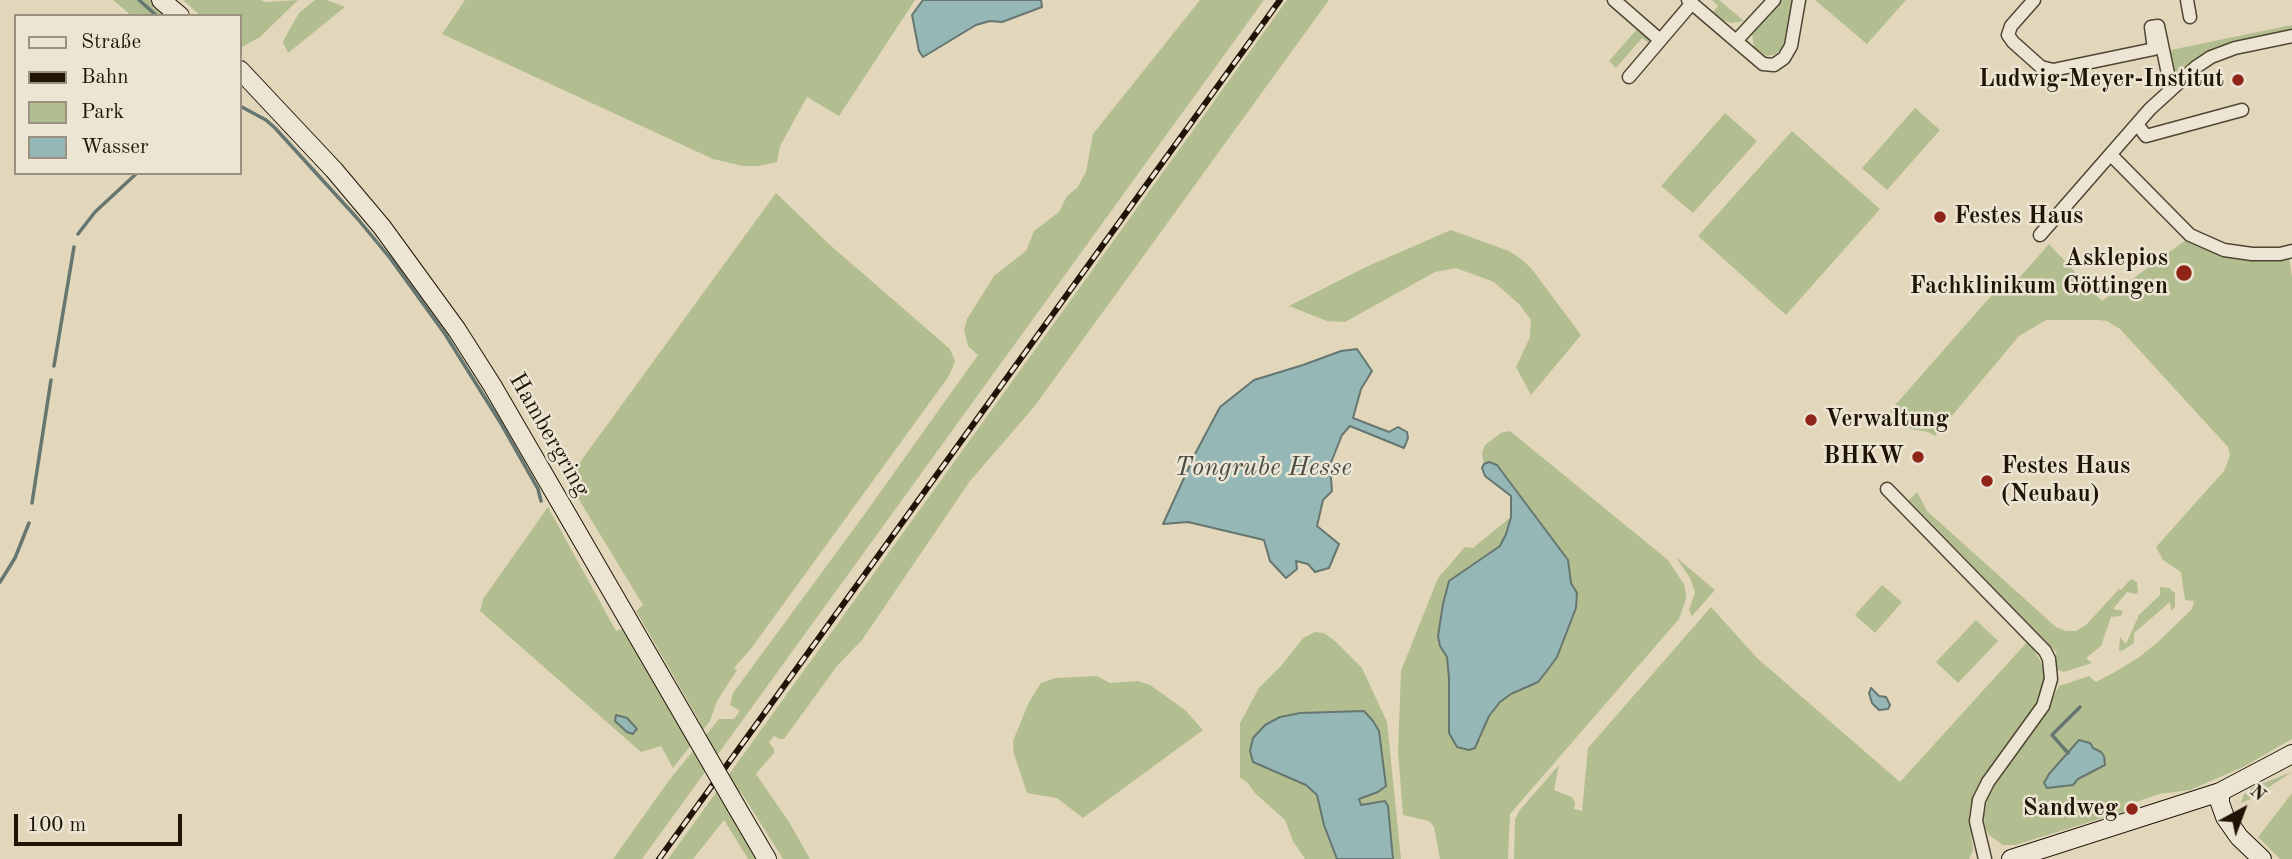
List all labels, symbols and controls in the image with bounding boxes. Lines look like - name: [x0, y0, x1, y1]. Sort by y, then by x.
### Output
- legend: [14, 14, 242, 175]
- text: Straße: [81, 32, 141, 53]
- place label: Ludwig-Meyer-Institut: [1978, 66, 2224, 94]
- text: Bahn: [81, 67, 129, 88]
- marker: Ludwig-Meyer-Institut: [2230, 72, 2246, 88]
- text: Park: [81, 102, 124, 123]
- text: Wasser: [81, 137, 149, 158]
- place label: Festes Haus: [1954, 203, 2083, 231]
- marker: Festes Haus: [1932, 209, 1948, 225]
- place label: Asklepios Fachklinikum Göttingen: [1910, 245, 2168, 301]
- marker: Asklepios Fachklinikum Göttingen: [2174, 263, 2194, 283]
- street label: Hambergring: [502, 368, 596, 502]
- place label: Verwaltung: [1825, 406, 1949, 434]
- marker: Verwaltung: [1803, 412, 1819, 428]
- place label: BHKW: [1823, 443, 1904, 471]
- marker: BHKW: [1910, 449, 1926, 465]
- water label: Tongrube Hesse: [1174, 452, 1352, 484]
- place label: Festes Haus (Neubau): [2001, 453, 2130, 509]
- marker: Festes Haus (Neubau): [1979, 473, 1995, 489]
- north arrow: [2208, 775, 2278, 845]
- text: N: [2245, 782, 2269, 806]
- place label: Sandweg: [2023, 795, 2118, 823]
- scale bar: [18, 800, 186, 844]
- marker: Sandweg: [2124, 801, 2140, 817]
- text: 100 m: [27, 815, 86, 836]

